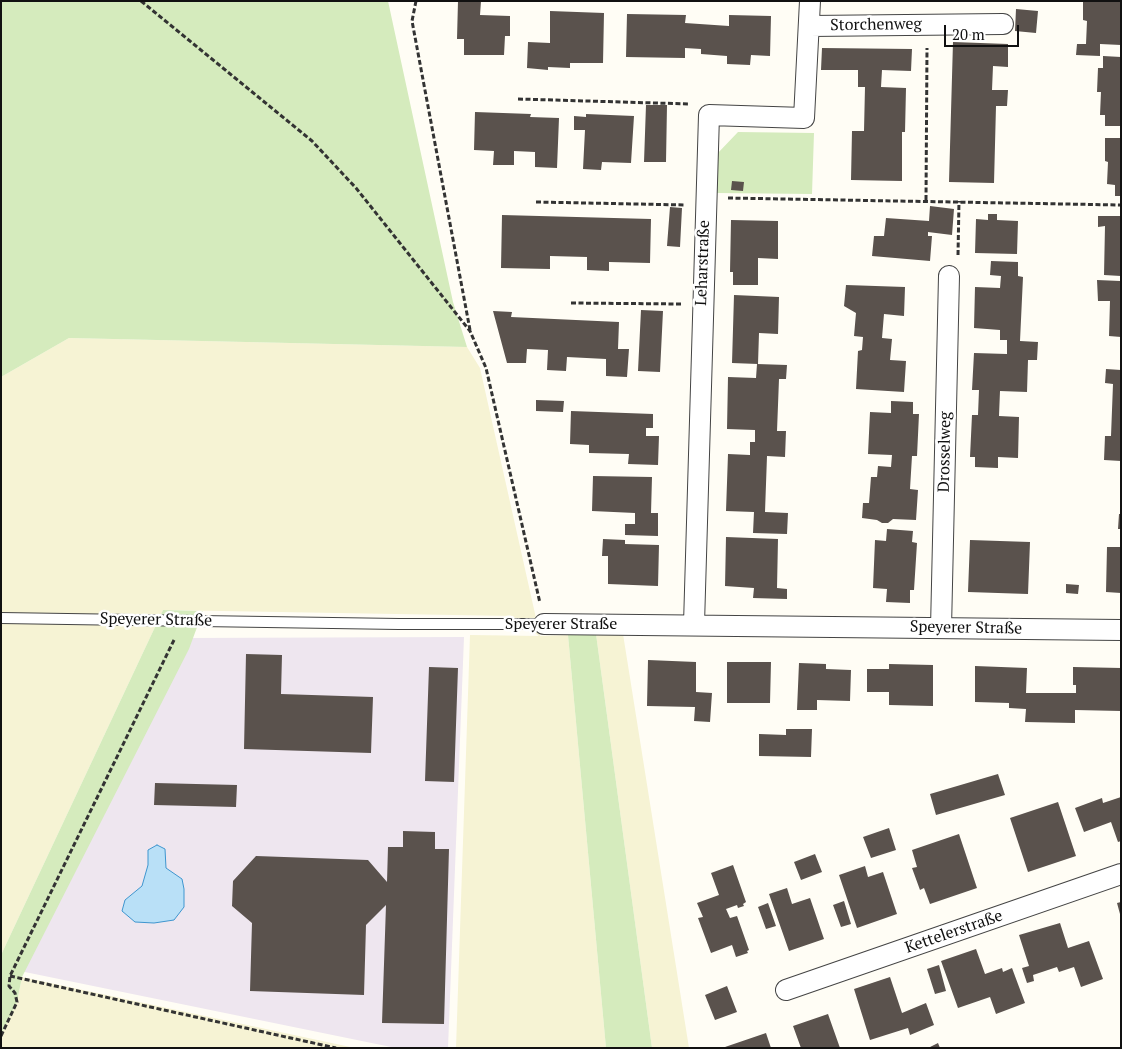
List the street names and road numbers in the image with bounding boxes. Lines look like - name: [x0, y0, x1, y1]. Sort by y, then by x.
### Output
- street label: Storchenweg: [830, 15, 922, 35]
- street label: Leharstraße: [692, 220, 714, 306]
- street label: Drosselweg: [935, 411, 955, 493]
- street label: Speyerer Straße: [100, 609, 212, 631]
- street label: Speyerer Straße: [505, 614, 617, 634]
- street label: Speyerer Straße: [910, 617, 1022, 639]
- street label: Kettelerstraße: [903, 906, 1005, 958]

